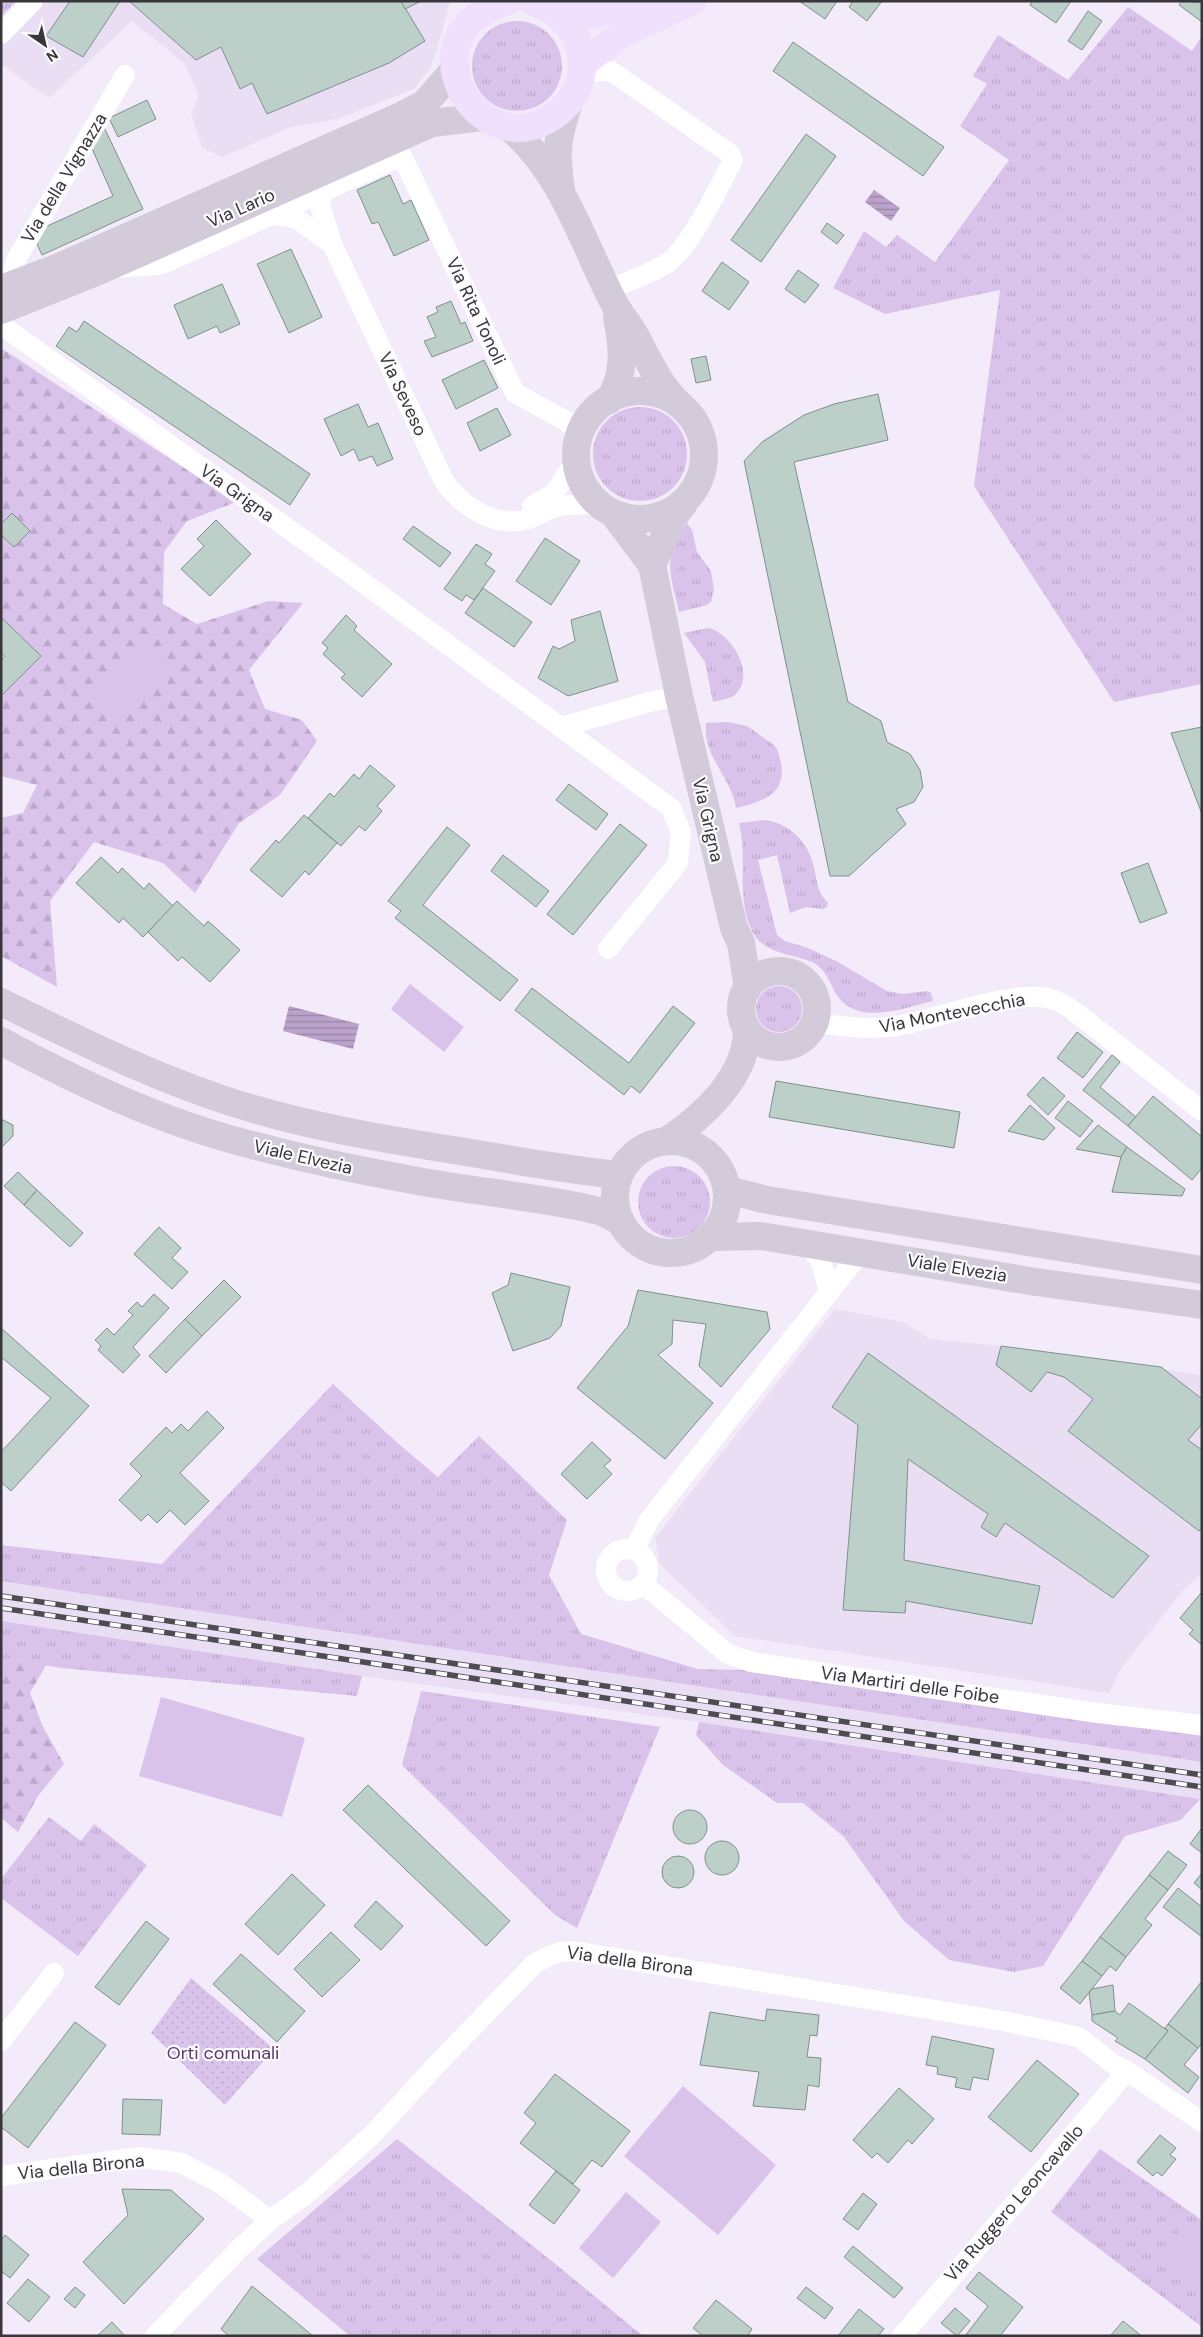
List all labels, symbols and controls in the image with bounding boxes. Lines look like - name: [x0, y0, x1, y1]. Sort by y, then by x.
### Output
- north arrow: [20, 20, 70, 70]
- text: N: [43, 45, 62, 66]
- street label: Via della Vignazza: [16, 108, 112, 248]
- street label: Via Lario: [203, 182, 279, 234]
- street label: Via Rita Tonoli: [441, 253, 511, 369]
- street label: Via Seveso: [373, 348, 433, 440]
- street label: Via Grigna: [195, 459, 279, 527]
- street label: Via Grigna: [687, 776, 729, 864]
- street label: Via Montevecchia: [877, 987, 1027, 1039]
- street label: Viale Elvezia: [251, 1134, 355, 1180]
- street label: Viale Elvezia: [905, 1248, 1009, 1288]
- street label: Via Martiri delle Foibe: [819, 1661, 1001, 1709]
- street label: Via della Birona: [565, 1940, 695, 1982]
- park label: Orti comunali: [167, 2041, 279, 2065]
- street label: Via Ruggero Leoncavallo: [939, 2119, 1089, 2287]
- street label: Via della Birona: [16, 2148, 146, 2186]

